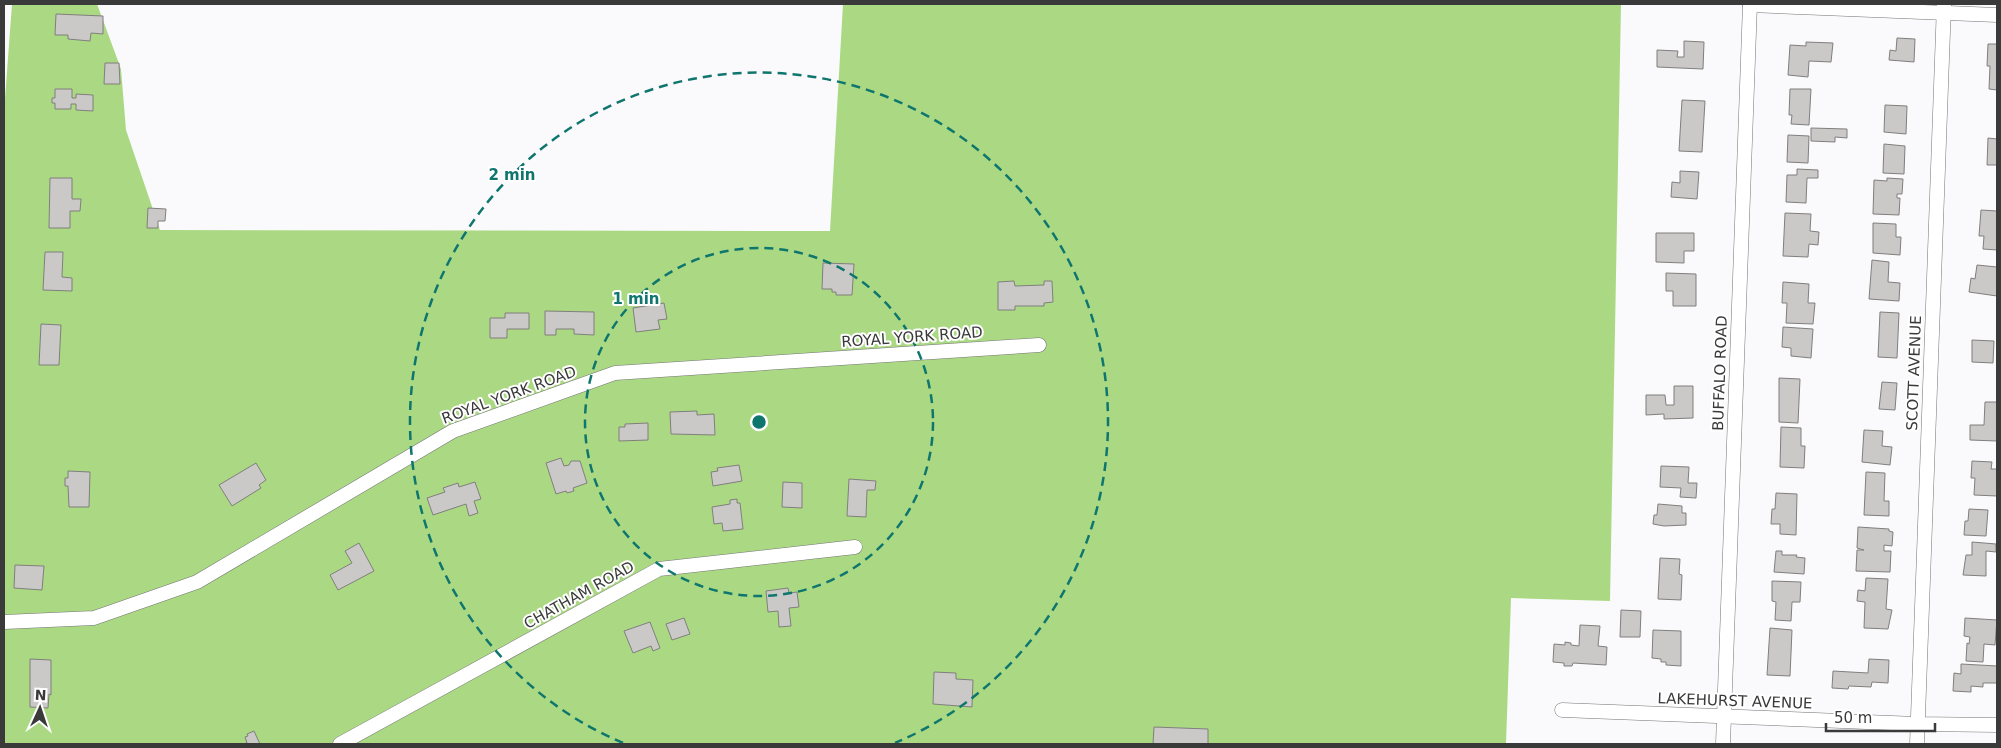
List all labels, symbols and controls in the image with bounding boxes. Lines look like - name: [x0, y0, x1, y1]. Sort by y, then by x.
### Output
- text: 2 min: [488, 166, 536, 184]
- text: 1 min: [612, 290, 660, 308]
- street label: BUFFALO ROAD: [1709, 315, 1731, 431]
- street label: SCOTT AVENUE: [1903, 315, 1925, 431]
- street label: ROYAL YORK ROAD: [841, 323, 983, 351]
- street label: ROYAL YORK ROAD: [439, 362, 579, 428]
- centre of rings: [750, 413, 768, 431]
- street label: CHATHAM ROAD: [521, 557, 637, 633]
- north arrow: [15, 683, 65, 733]
- text: N: [34, 687, 47, 703]
- street label: LAKEHURST AVENUE: [1657, 689, 1813, 713]
- scale bar: [1826, 700, 1935, 732]
- text: 50 m: [1834, 709, 1872, 727]

